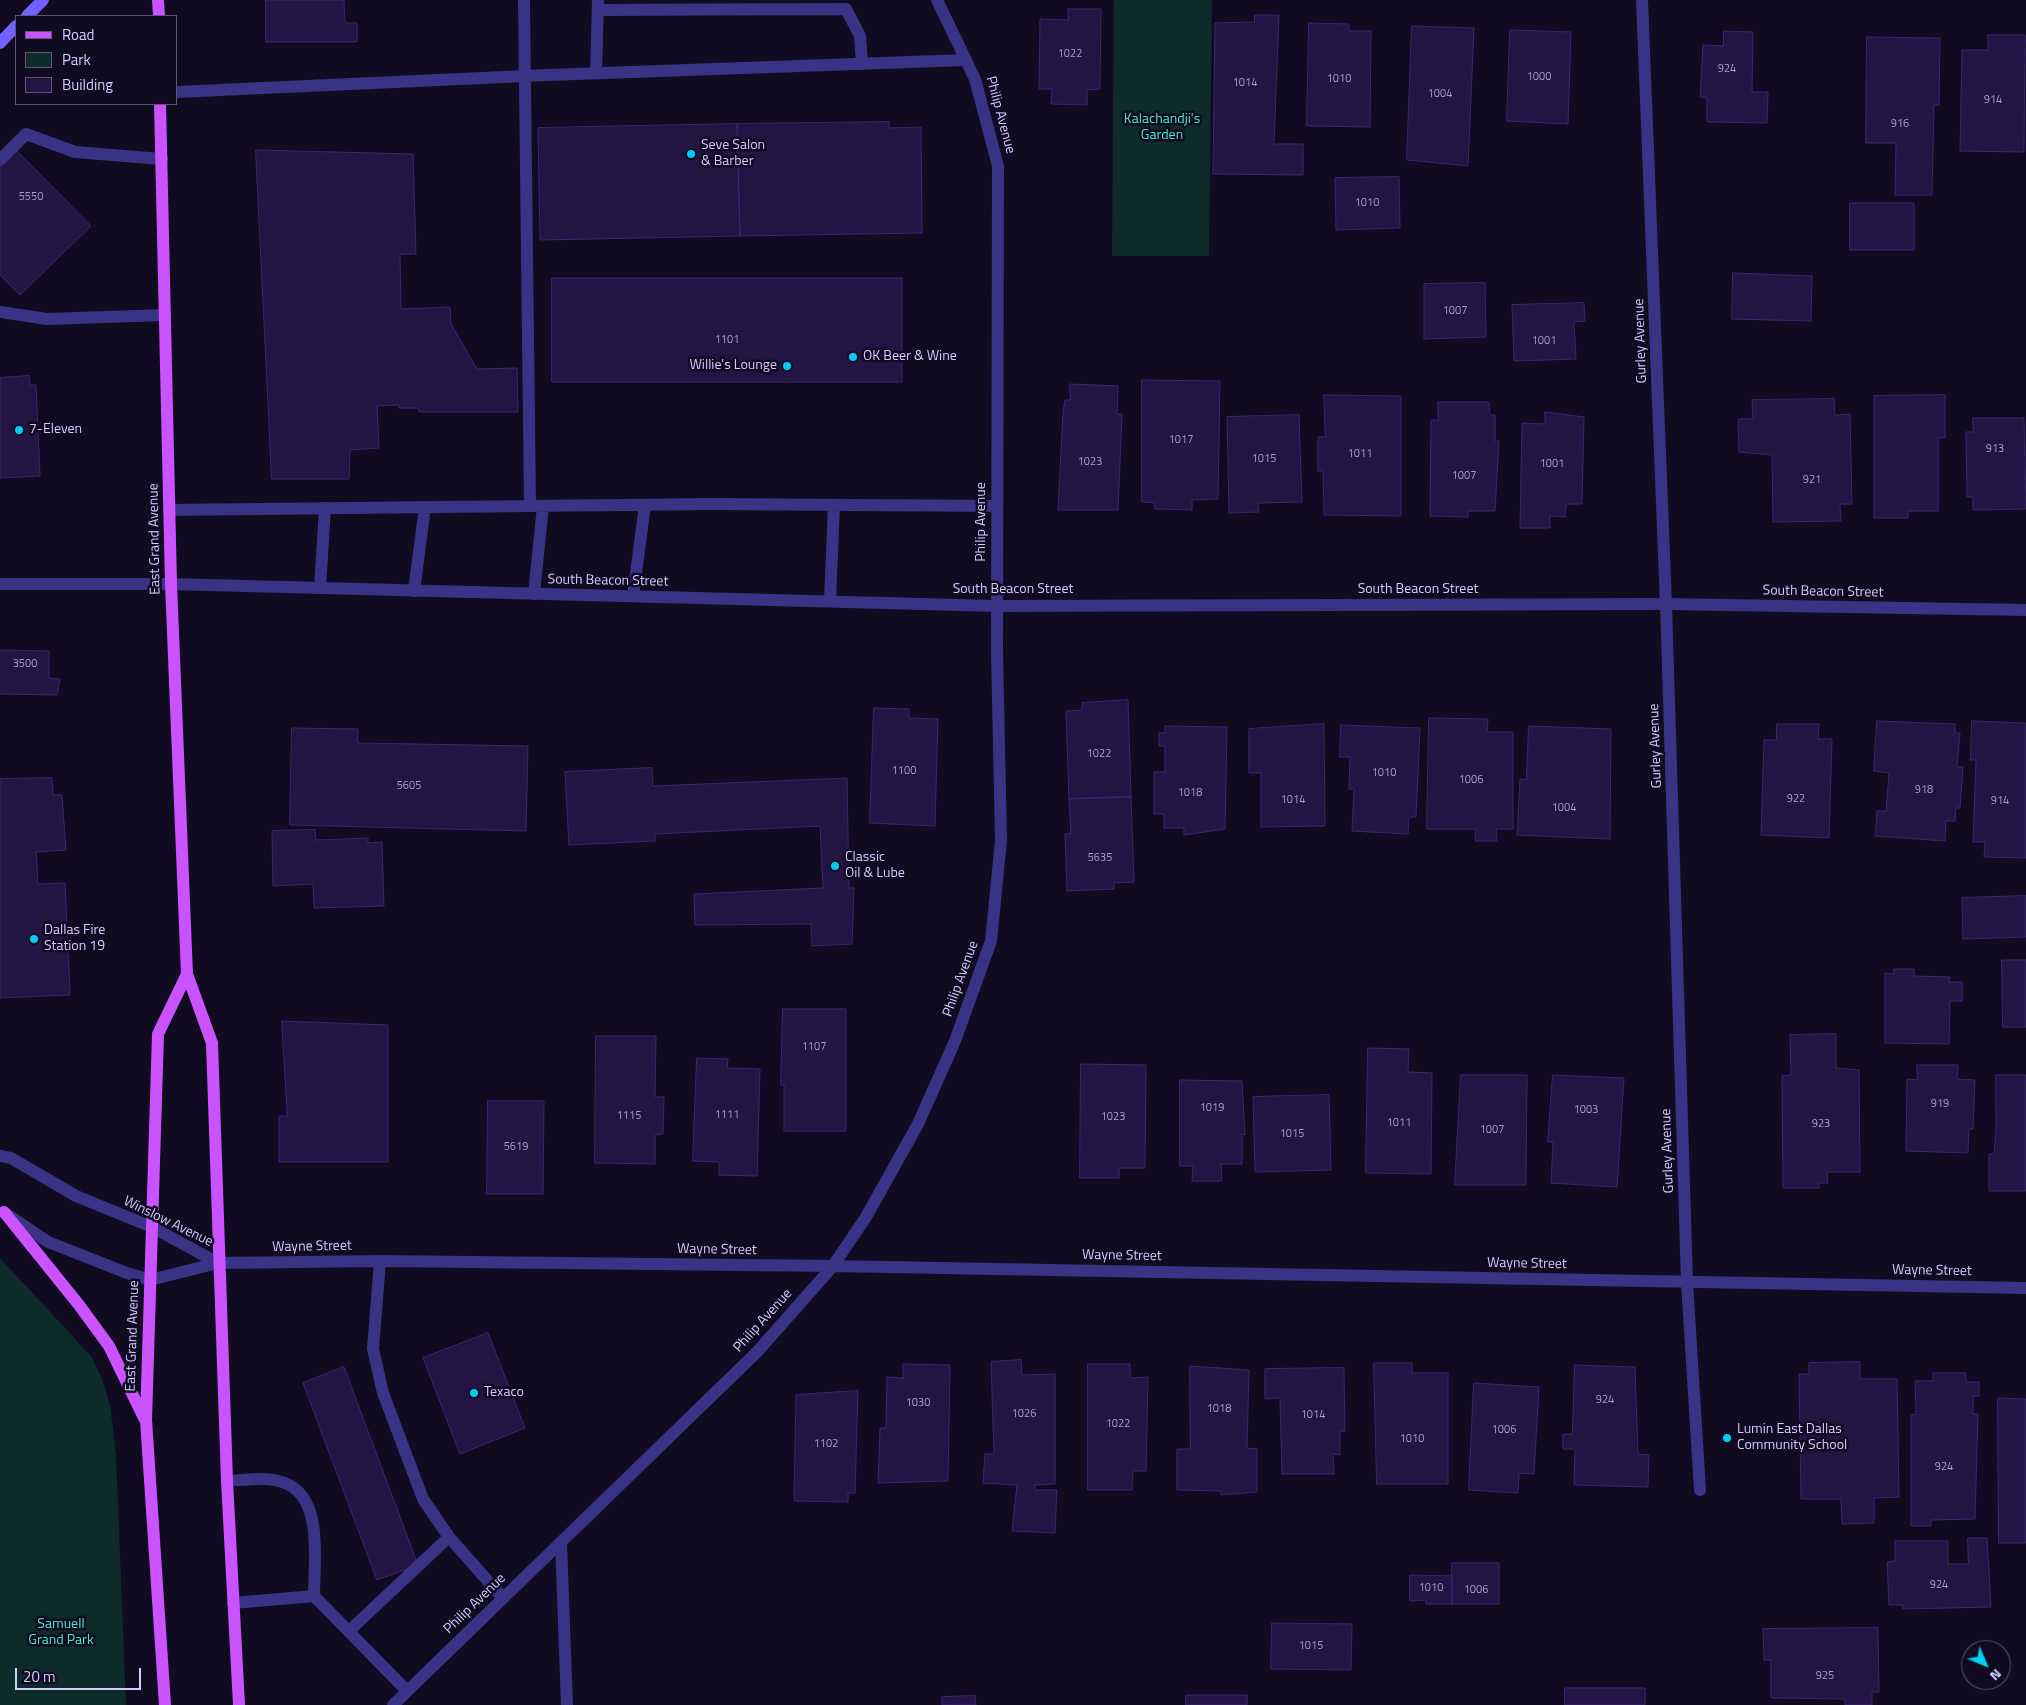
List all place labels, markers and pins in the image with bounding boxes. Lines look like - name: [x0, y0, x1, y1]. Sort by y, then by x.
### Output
- place label: Seve Salon & Barber: [701, 138, 765, 170]
- marker: Seve Salon & Barber: [685, 148, 697, 160]
- place label: OK Beer & Wine: [863, 349, 957, 365]
- marker: OK Beer & Wine: [847, 351, 859, 363]
- place label: Willie's Lounge: [689, 358, 777, 374]
- marker: Willie's Lounge: [781, 360, 793, 372]
- place label: 7-Eleven: [29, 422, 82, 438]
- marker: 7-Eleven: [13, 424, 25, 436]
- place label: Classic Oil & Lube: [845, 850, 905, 882]
- marker: Classic Oil & Lube: [829, 860, 841, 872]
- place label: Dallas Fire Station 19: [44, 923, 105, 956]
- marker: Dallas Fire Station 19: [28, 933, 40, 945]
- place label: Texaco: [484, 1385, 524, 1401]
- marker: Texaco: [468, 1387, 480, 1399]
- place label: Lumin East Dallas Community School: [1737, 1422, 1847, 1454]
- marker: Lumin East Dallas Community School: [1721, 1432, 1733, 1444]

